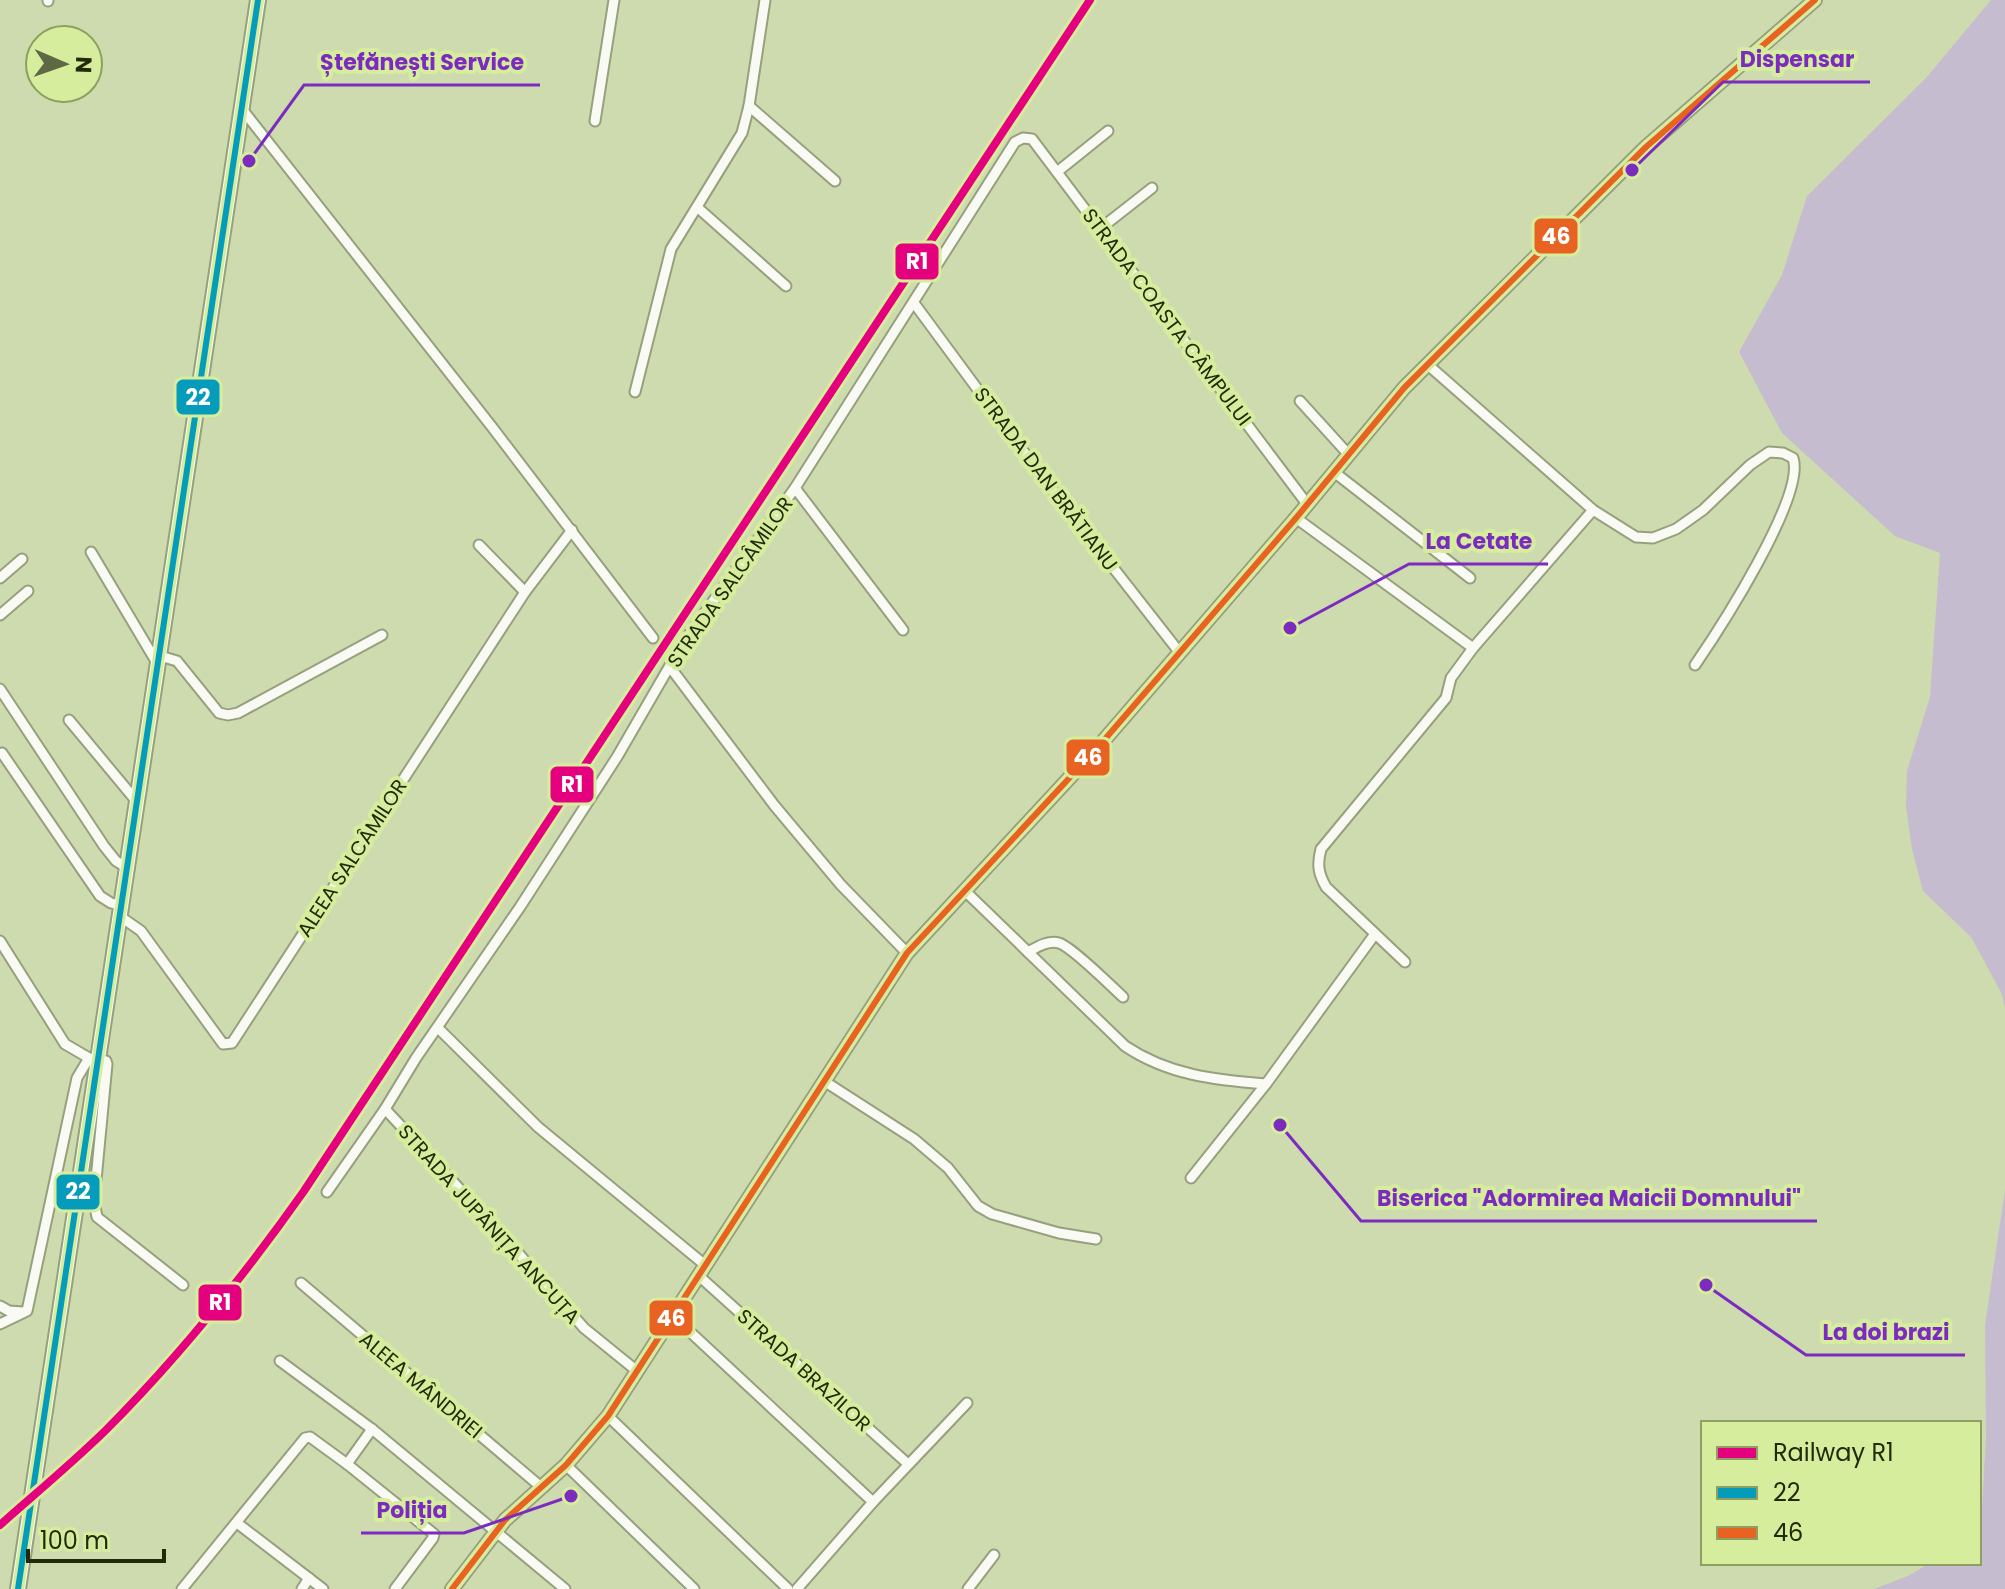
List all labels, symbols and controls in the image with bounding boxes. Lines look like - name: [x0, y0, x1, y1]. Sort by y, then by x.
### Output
- north arrow: [24, 24, 104, 104]
- callout: Dispensar: [1723, 36, 1870, 82]
- callout: Ștefănești Service: [304, 39, 540, 85]
- text: Dispensar: [1740, 44, 1854, 75]
- text: Ștefănești Service: [320, 47, 524, 78]
- text: N: [68, 56, 99, 73]
- street label: STRADA COASTA CÂMPULUI: [1076, 203, 1258, 431]
- line badge: 46: [1533, 217, 1579, 255]
- text: 46: [1542, 221, 1570, 252]
- line badge: R1: [894, 242, 940, 281]
- text: R1: [906, 246, 928, 277]
- line badge: 22: [175, 378, 221, 416]
- text: 22: [185, 382, 211, 413]
- street label: STRADA DAN BRĂTIANU: [968, 382, 1124, 576]
- street label: STRADA SALCÂMILOR: [660, 491, 800, 673]
- callout: La Cetate: [1409, 518, 1548, 564]
- text: La Cetate: [1426, 526, 1532, 557]
- line badge: 46: [1065, 738, 1111, 777]
- text: 46: [1074, 742, 1102, 773]
- line badge: R1: [549, 765, 595, 804]
- text: R1: [561, 769, 583, 800]
- street label: ALEEA SALCÂMILOR: [290, 774, 414, 942]
- street label: STRADA JUPÂNIȚA ANCUȚA: [392, 1118, 586, 1330]
- line badge: 22: [55, 1173, 101, 1211]
- callout: Biserica "Adormirea Maicii Domnului": [1361, 1175, 1817, 1221]
- text: 22: [65, 1176, 91, 1207]
- text: Biserica "Adormirea Maicii Domnului": [1377, 1183, 1801, 1214]
- line badge: R1: [197, 1283, 243, 1322]
- text: R1: [209, 1287, 231, 1318]
- line badge: 46: [648, 1299, 694, 1337]
- street label: STRADA BRAZILOR: [731, 1302, 877, 1438]
- text: 46: [657, 1303, 685, 1334]
- callout: La doi brazi: [1806, 1309, 1965, 1355]
- text: La doi brazi: [1823, 1317, 1949, 1348]
- street label: ALEEA MÂNDRIEI: [354, 1325, 488, 1445]
- legend: [1701, 1421, 1981, 1565]
- text: Railway R1: [1773, 1436, 1894, 1469]
- text: 22: [1773, 1476, 1801, 1509]
- callout: Poliția: [361, 1487, 464, 1533]
- text: Poliția: [376, 1495, 448, 1526]
- scale bar: [28, 1513, 164, 1563]
- text: 46: [1773, 1516, 1803, 1549]
- text: 100 m: [40, 1524, 109, 1557]

